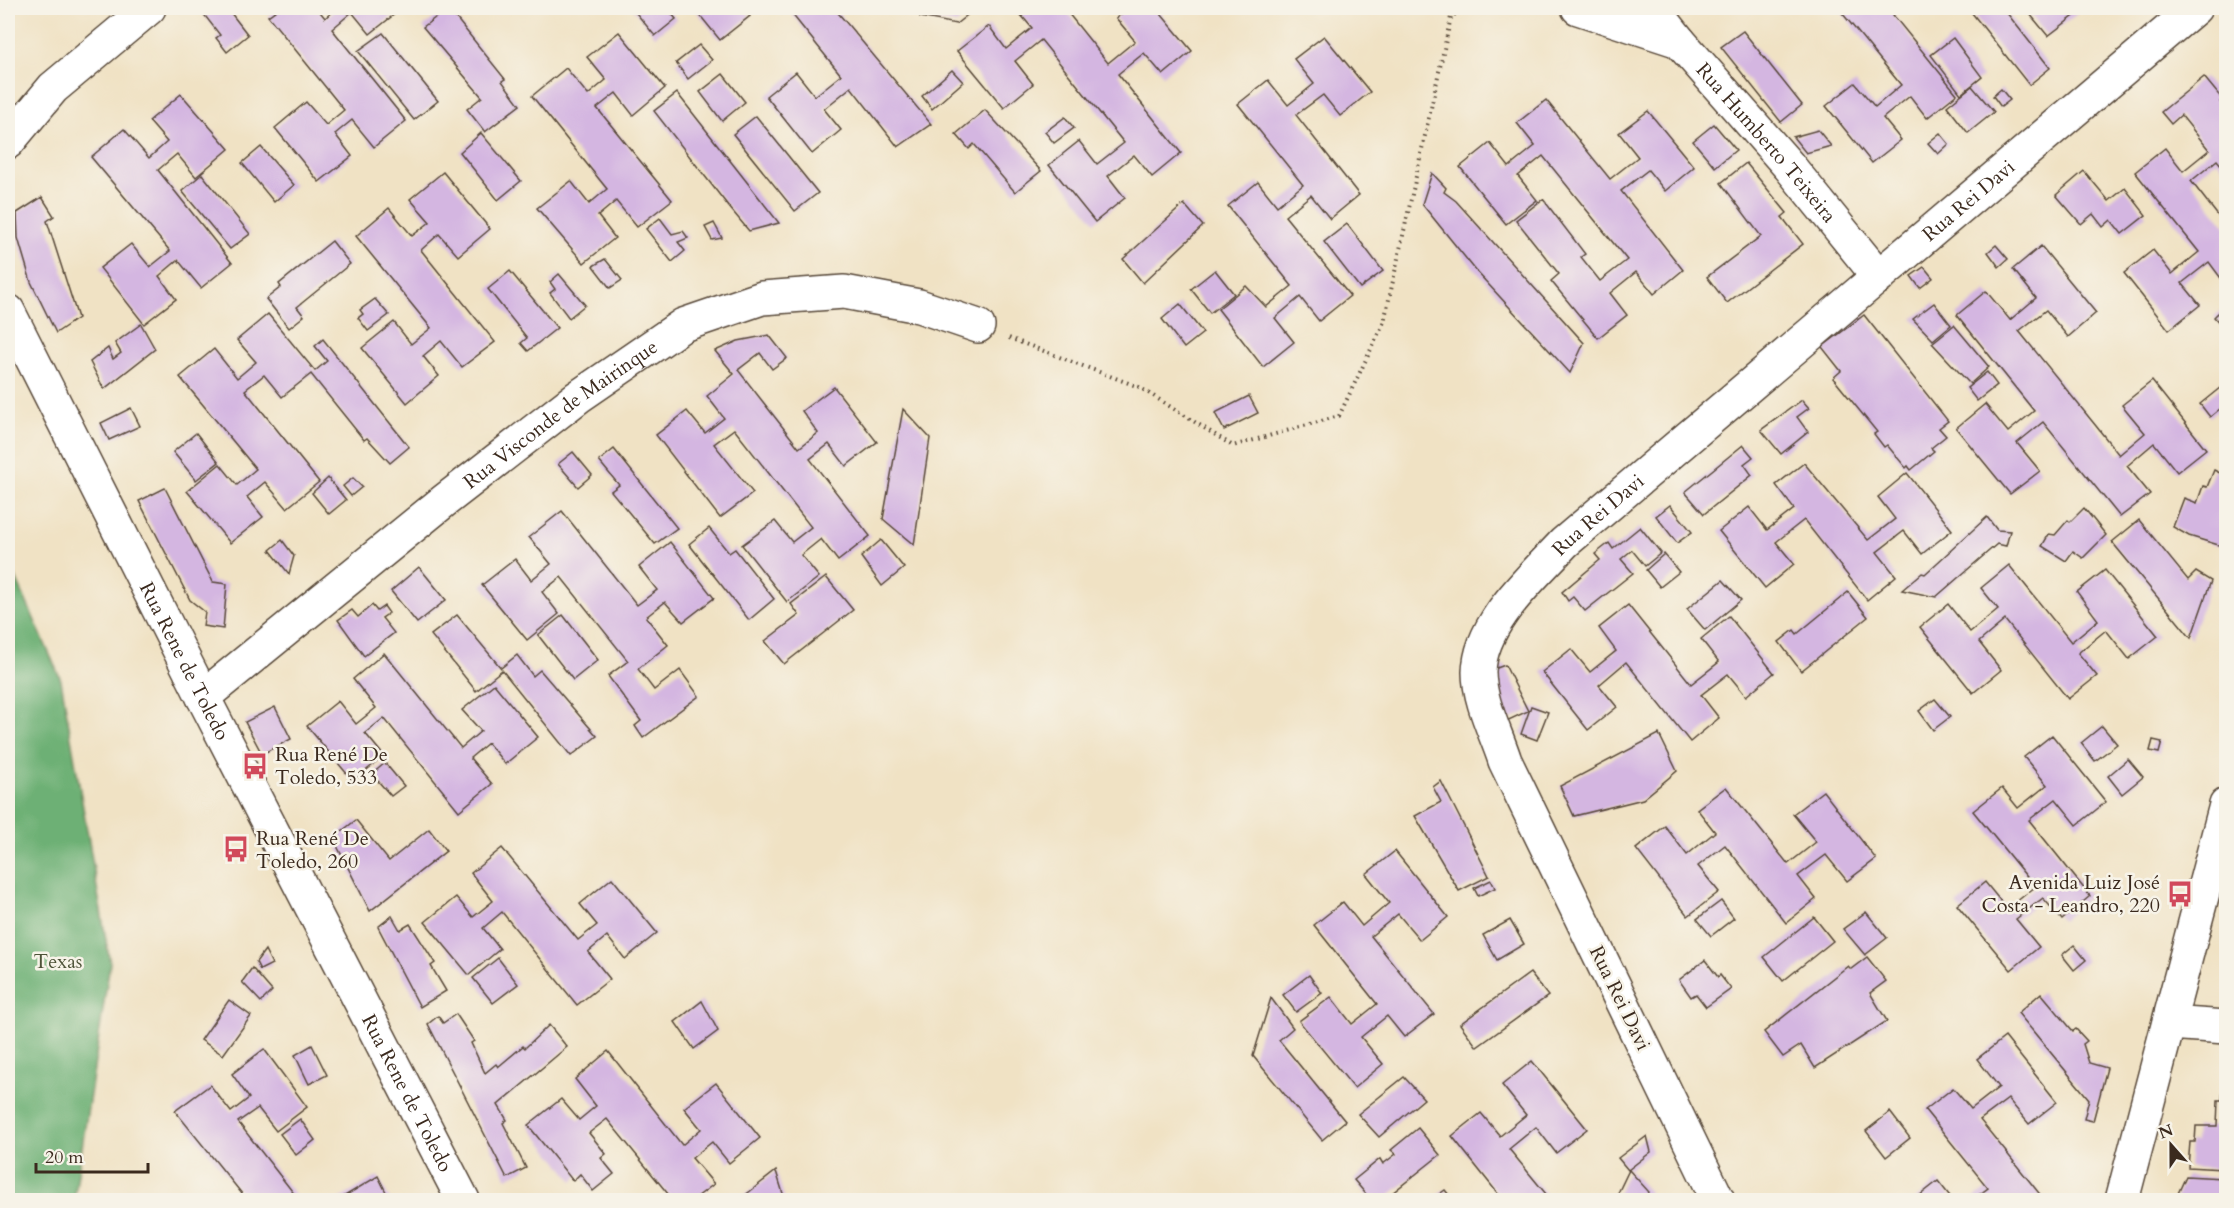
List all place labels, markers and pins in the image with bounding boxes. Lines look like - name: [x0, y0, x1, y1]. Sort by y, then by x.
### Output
- place label: Rua René De Toledo, 533: [275, 741, 388, 791]
- bus stop icon: Rua René De Toledo, 533: [240, 751, 270, 781]
- place label: Rua René De Toledo, 260: [256, 825, 369, 875]
- bus stop icon: Rua René De Toledo, 260: [221, 834, 251, 864]
- place label: Avenida Luiz José Costa - Leandro, 220: [1981, 869, 2160, 919]
- bus stop icon: Avenida Luiz José Costa - Leandro, 220: [2165, 879, 2195, 909]

